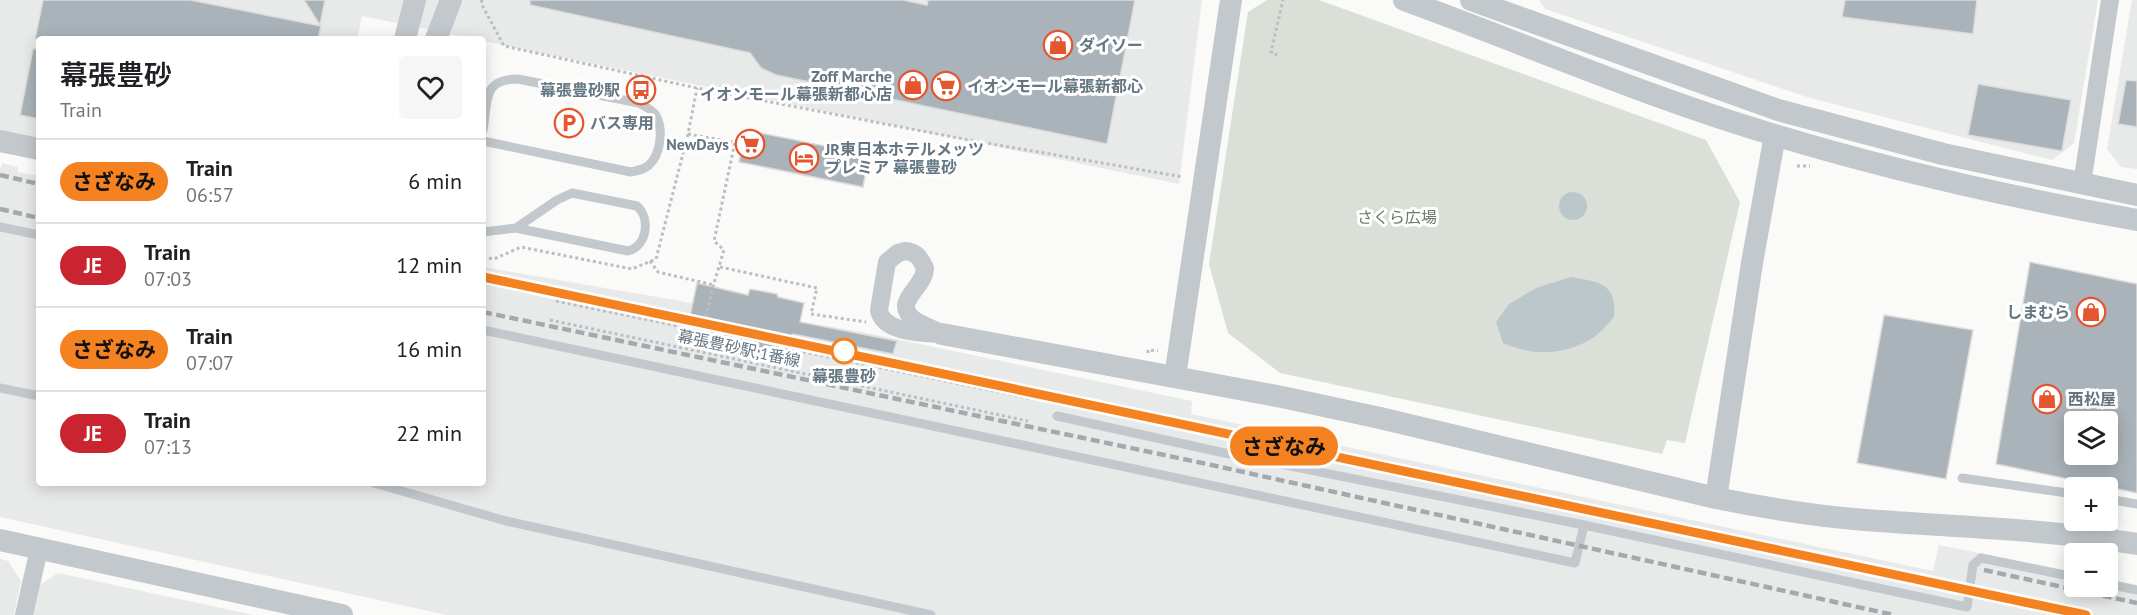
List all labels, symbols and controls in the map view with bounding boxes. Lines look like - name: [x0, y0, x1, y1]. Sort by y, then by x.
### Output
- shop icon: ダイソー: [1042, 29, 1074, 61]
- place label: ダイソー: [1079, 35, 1143, 55]
- text: 幕張豊砂: [60, 56, 172, 93]
- button: heart: [399, 56, 462, 119]
- place label: Zoff Marche イオンモール幕張新都心店: [700, 66, 892, 104]
- shop icon: Zoff Marche イオンモール幕張新都心店: [897, 69, 929, 101]
- supermarket icon: イオンモール幕張新都心: [930, 70, 962, 102]
- bus stop icon: 幕張豊砂駅: [625, 74, 657, 106]
- place label: イオンモール幕張新都心: [967, 76, 1143, 96]
- place label: 幕張豊砂駅: [540, 80, 620, 100]
- text: Train: [60, 97, 102, 123]
- parking icon: バス専用: [553, 107, 585, 139]
- place label: バス専用: [590, 113, 654, 133]
- supermarket icon: NewDays: [734, 128, 766, 160]
- place label: NewDays: [666, 134, 729, 154]
- place label: JR東日本ホテルメッツ プレミア 幕張豊砂: [824, 139, 984, 177]
- hotel icon: JR東日本ホテルメッツ プレミア 幕張豊砂: [788, 142, 820, 174]
- text: Train: [186, 154, 233, 182]
- text: 6 min: [408, 167, 462, 195]
- text: さざなみ: [72, 168, 156, 195]
- text: 06:57: [186, 182, 234, 208]
- park label: さくら広場: [1357, 207, 1437, 227]
- text: Train: [144, 238, 191, 266]
- text: 12 min: [396, 251, 462, 279]
- text: JE: [84, 252, 102, 279]
- text: 07:03: [144, 266, 192, 292]
- shop icon: しまむら: [2075, 296, 2107, 328]
- place label: しまむら: [2006, 302, 2070, 322]
- text: Train: [186, 322, 233, 350]
- street label: 幕張豊砂駅;1番線: [676, 325, 802, 371]
- text: 16 min: [396, 335, 462, 363]
- text: さざなみ: [72, 336, 156, 363]
- marker: 幕張豊砂: [831, 338, 857, 364]
- text: 07:07: [186, 350, 234, 376]
- place label: 幕張豊砂: [812, 366, 876, 386]
- shop icon: 西松屋: [2031, 383, 2063, 415]
- place label: 西松屋: [2068, 389, 2116, 409]
- text: Train: [144, 406, 191, 434]
- map controls: [2064, 411, 2118, 597]
- button: layers: [2064, 411, 2118, 465]
- text: 22 min: [396, 419, 462, 447]
- text: JE: [84, 420, 102, 447]
- line badge: さざなみ: [1242, 426, 1326, 466]
- text: さざなみ: [1242, 433, 1326, 460]
- text: 07:13: [144, 434, 192, 460]
- button: +: [2064, 477, 2118, 531]
- button: −: [2064, 543, 2118, 597]

